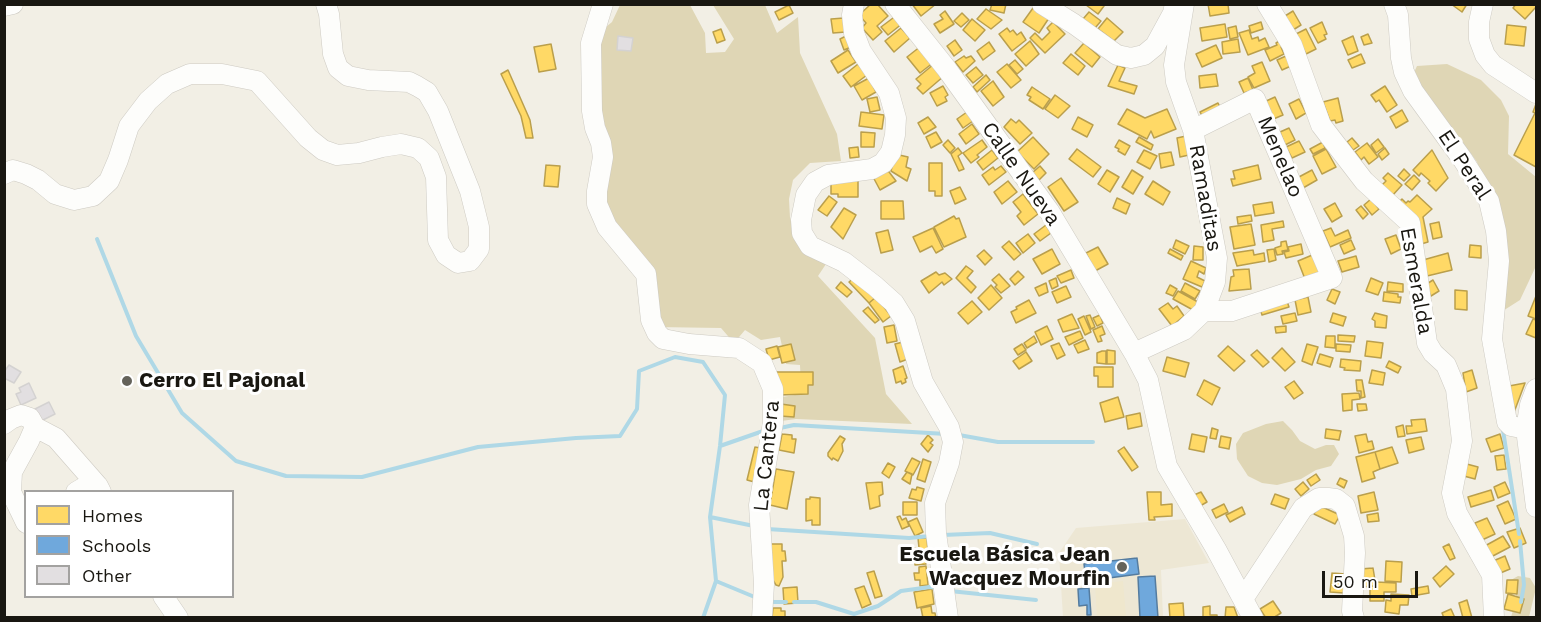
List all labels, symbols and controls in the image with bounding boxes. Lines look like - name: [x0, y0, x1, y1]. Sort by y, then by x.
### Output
- street label: Menelao: [1252, 113, 1308, 201]
- street label: Calle Nueva: [976, 117, 1066, 231]
- street label: El Peral: [1432, 125, 1496, 205]
- street label: Ramaditas: [1183, 143, 1227, 253]
- street label: Esmeralda: [1394, 226, 1438, 336]
- place label: Cerro El Pajonal: [139, 368, 305, 394]
- marker: Cerro El Pajonal: [120, 374, 134, 388]
- street label: La Cantera: [749, 399, 785, 513]
- legend: [24, 490, 234, 598]
- text: Homes: [82, 505, 143, 526]
- text: Schools: [82, 535, 151, 556]
- place label: Escuela Básica Jean Wacquez Mourfin: [899, 542, 1110, 592]
- scale bar: [1325, 559, 1421, 597]
- marker: Escuela Básica Jean Wacquez Mourfin: [1115, 560, 1129, 574]
- text: Other: [82, 565, 132, 586]
- text: 50 m: [1333, 571, 1378, 592]

